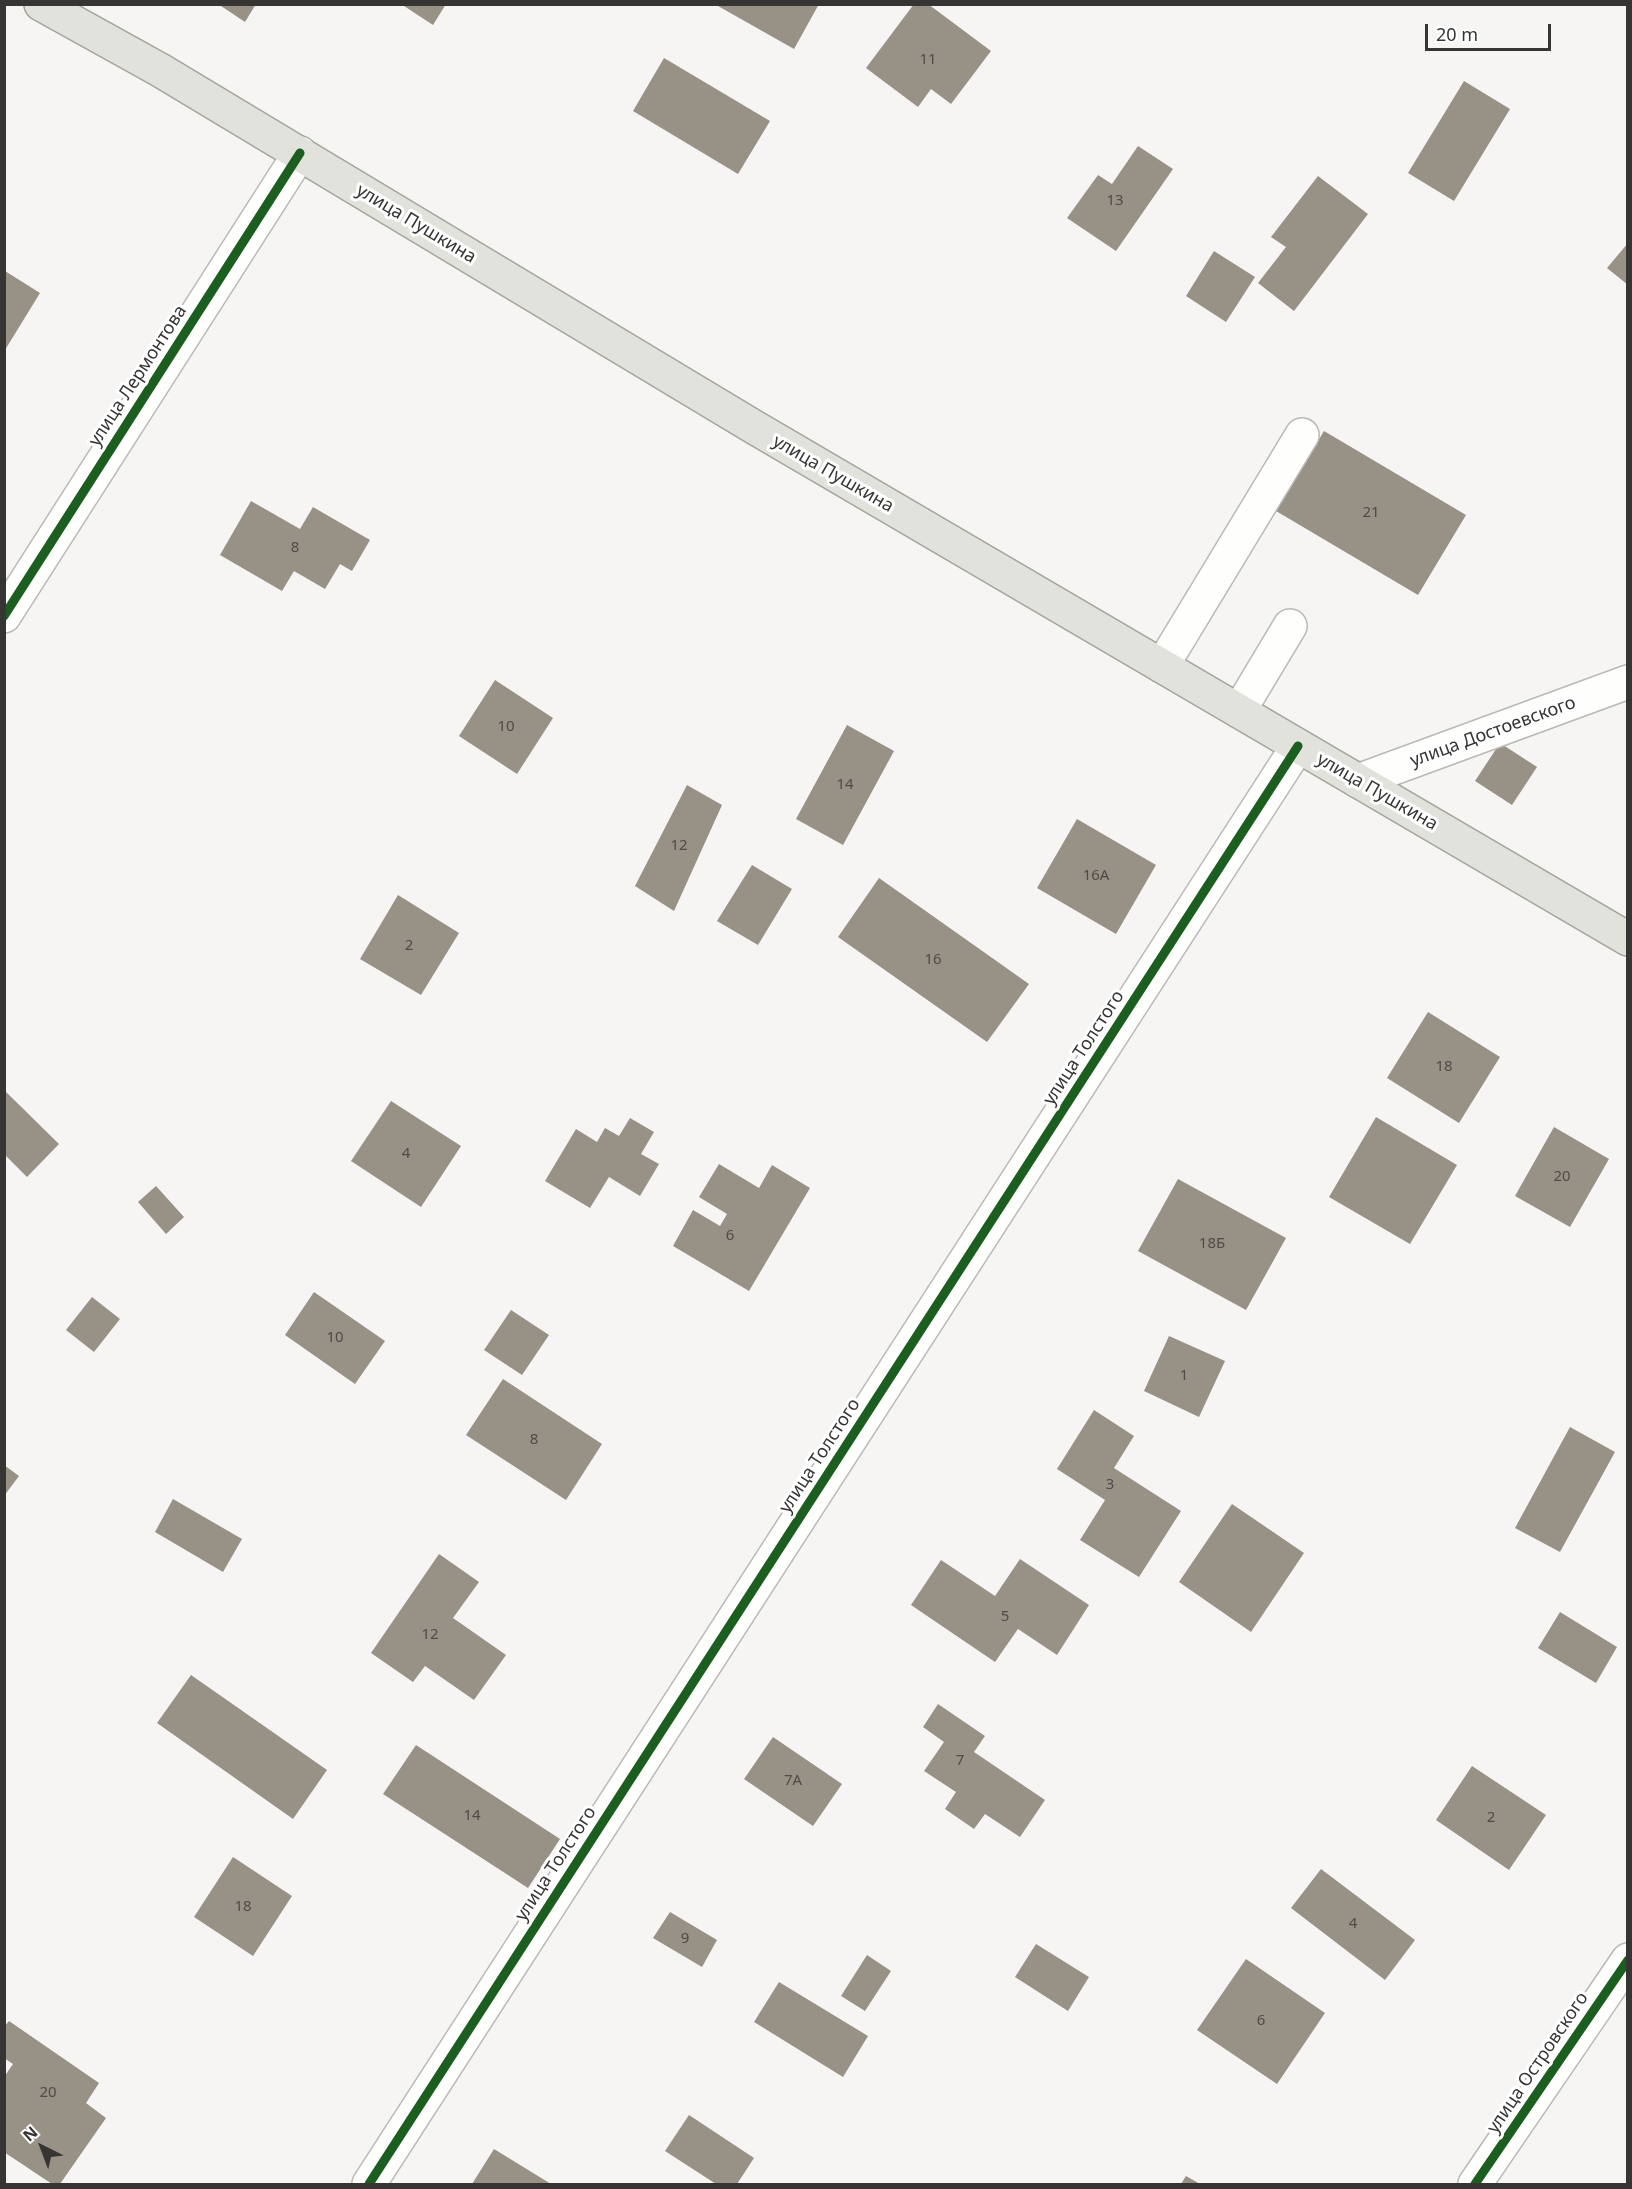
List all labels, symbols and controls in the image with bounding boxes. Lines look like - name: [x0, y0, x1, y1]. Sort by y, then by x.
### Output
- scale bar: [1428, 12, 1554, 50]
- text: 20 m: [1436, 22, 1478, 46]
- house number: 11: [919, 51, 937, 69]
- street label: улица Пушкина: [352, 180, 480, 268]
- house number: 13: [1106, 192, 1124, 210]
- street label: улица Лермонтова: [84, 301, 192, 451]
- street label: улица Пушкина: [769, 431, 897, 517]
- house number: 21: [1362, 504, 1380, 522]
- house number: 8: [291, 539, 299, 557]
- street label: улица Достоевского: [1407, 692, 1579, 772]
- house number: 10: [497, 718, 515, 736]
- street label: улица Пушкина: [1313, 749, 1441, 835]
- house number: 14: [836, 776, 854, 794]
- house number: 12: [670, 837, 688, 855]
- house number: 16А: [1083, 867, 1109, 885]
- house number: 2: [405, 937, 413, 955]
- house number: 16: [924, 951, 942, 969]
- street label: улица Толстого: [1039, 987, 1129, 1109]
- house number: 18: [1435, 1058, 1453, 1076]
- house number: 4: [402, 1145, 410, 1163]
- house number: 20: [1553, 1168, 1571, 1186]
- house number: 6: [726, 1227, 734, 1245]
- house number: 18Б: [1199, 1235, 1225, 1253]
- house number: 10: [326, 1329, 344, 1347]
- house number: 1: [1180, 1367, 1188, 1385]
- street label: улица Толстого: [775, 1395, 865, 1517]
- house number: 8: [530, 1431, 538, 1449]
- house number: 3: [1106, 1476, 1114, 1494]
- house number: 5: [1001, 1608, 1009, 1626]
- house number: 12: [421, 1626, 439, 1644]
- house number: 7: [956, 1752, 964, 1770]
- house number: 7А: [784, 1772, 802, 1790]
- street label: улица Толстого: [511, 1803, 601, 1925]
- house number: 14: [463, 1807, 481, 1825]
- house number: 2: [1487, 1809, 1495, 1827]
- house number: 18: [234, 1898, 252, 1916]
- house number: 4: [1349, 1915, 1357, 1933]
- house number: 9: [681, 1930, 689, 1948]
- street label: улица Островского: [1483, 1988, 1593, 2138]
- house number: 6: [1257, 2012, 1265, 2030]
- house number: 20: [39, 2084, 57, 2102]
- north arrow: [12, 2117, 72, 2177]
- text: N: [18, 2121, 42, 2146]

